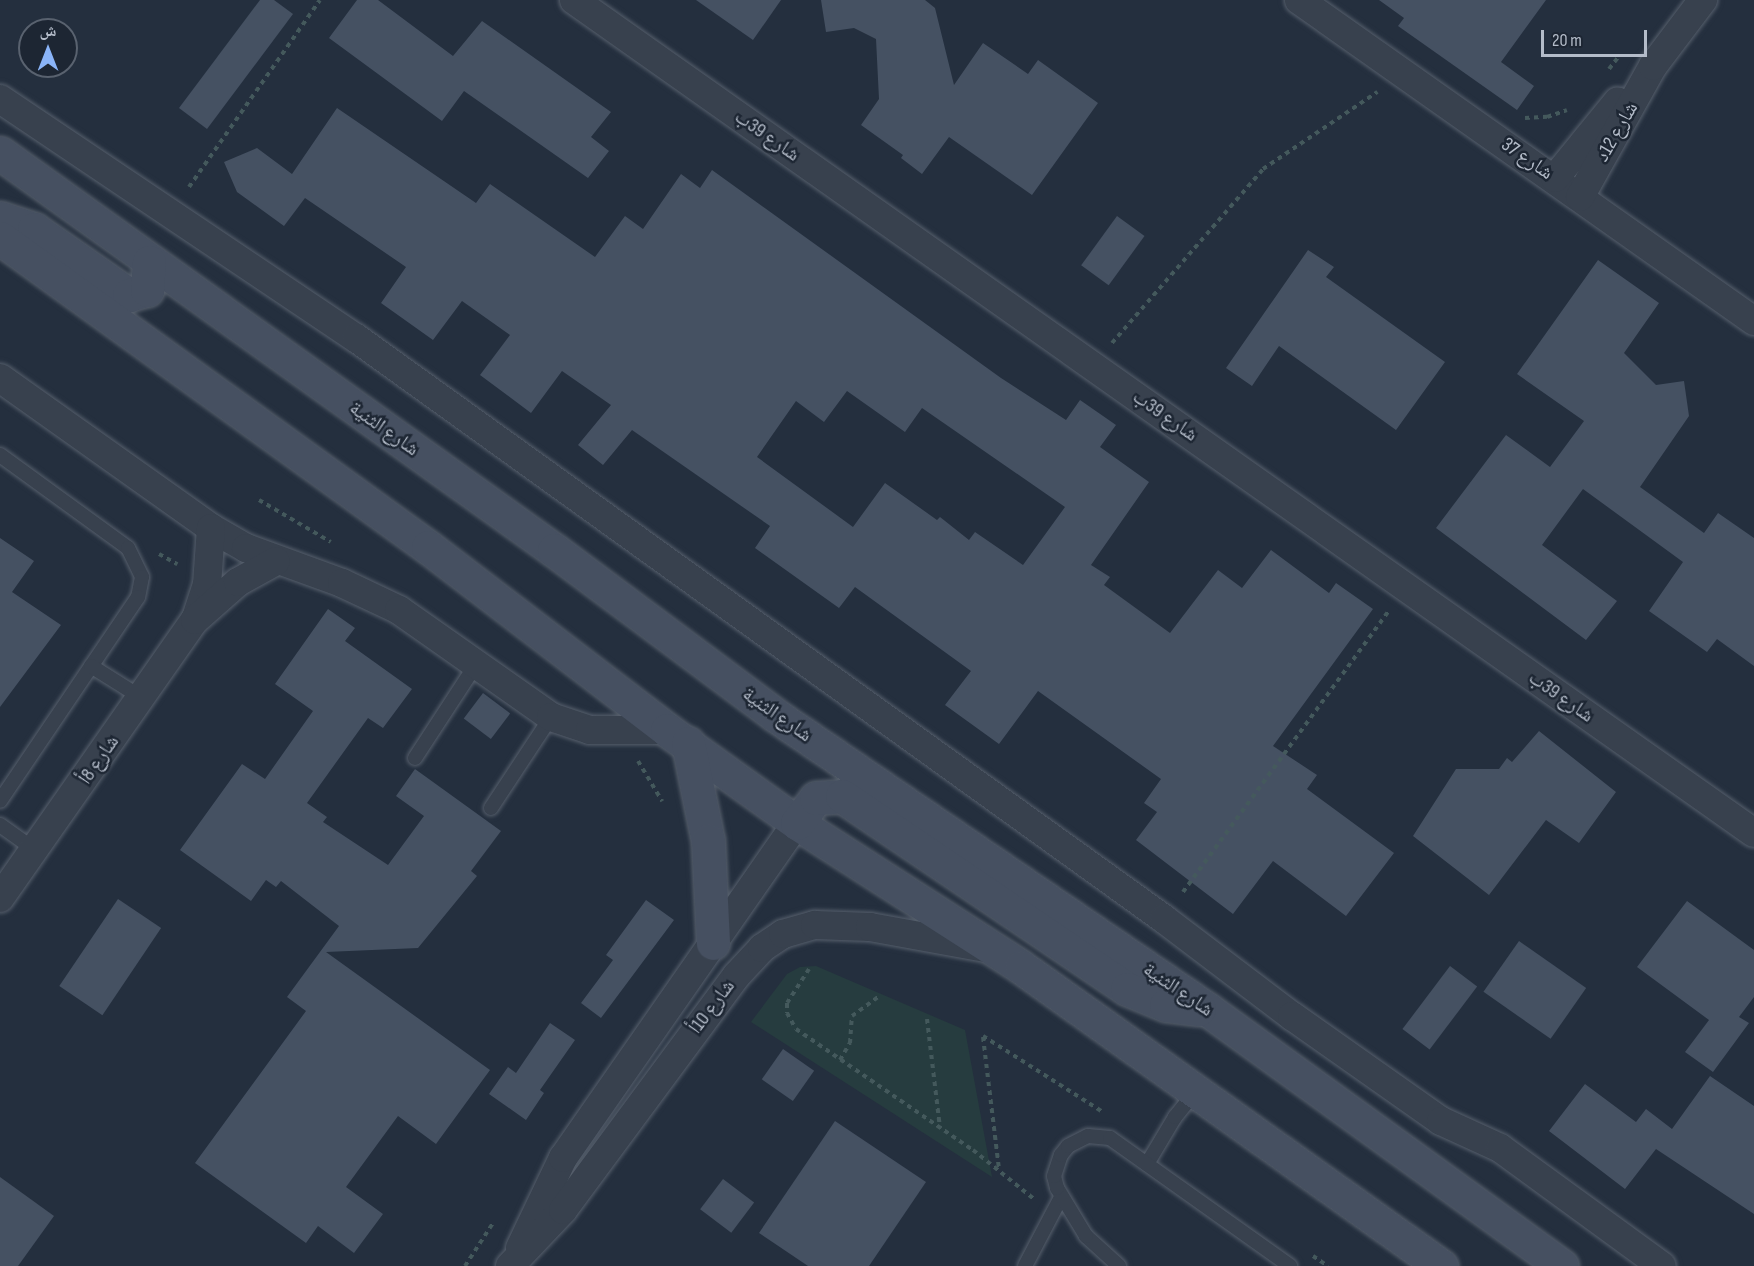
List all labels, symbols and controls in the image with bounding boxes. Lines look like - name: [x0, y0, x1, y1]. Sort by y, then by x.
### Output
- north arrow: [18, 18, 78, 78]
- scale bar: [1544, 18, 1650, 56]
- text: ش: [40, 22, 56, 41]
- text: 20 m: [1552, 30, 1582, 51]
- street label: شارع 12د: [1590, 98, 1644, 166]
- street label: شارع 39ب: [730, 105, 804, 167]
- street label: شارع 37: [1497, 133, 1557, 185]
- street label: شارع 39ب: [1128, 385, 1202, 447]
- street label: شارع الثنية: [345, 396, 423, 462]
- street label: شارع 39ب: [1524, 666, 1598, 728]
- street label: شارع الثنية: [738, 682, 816, 748]
- street label: شارع 8أ: [73, 731, 125, 789]
- street label: شارع الثنية: [1138, 958, 1218, 1022]
- street label: شارع 10أ: [684, 975, 740, 1039]

